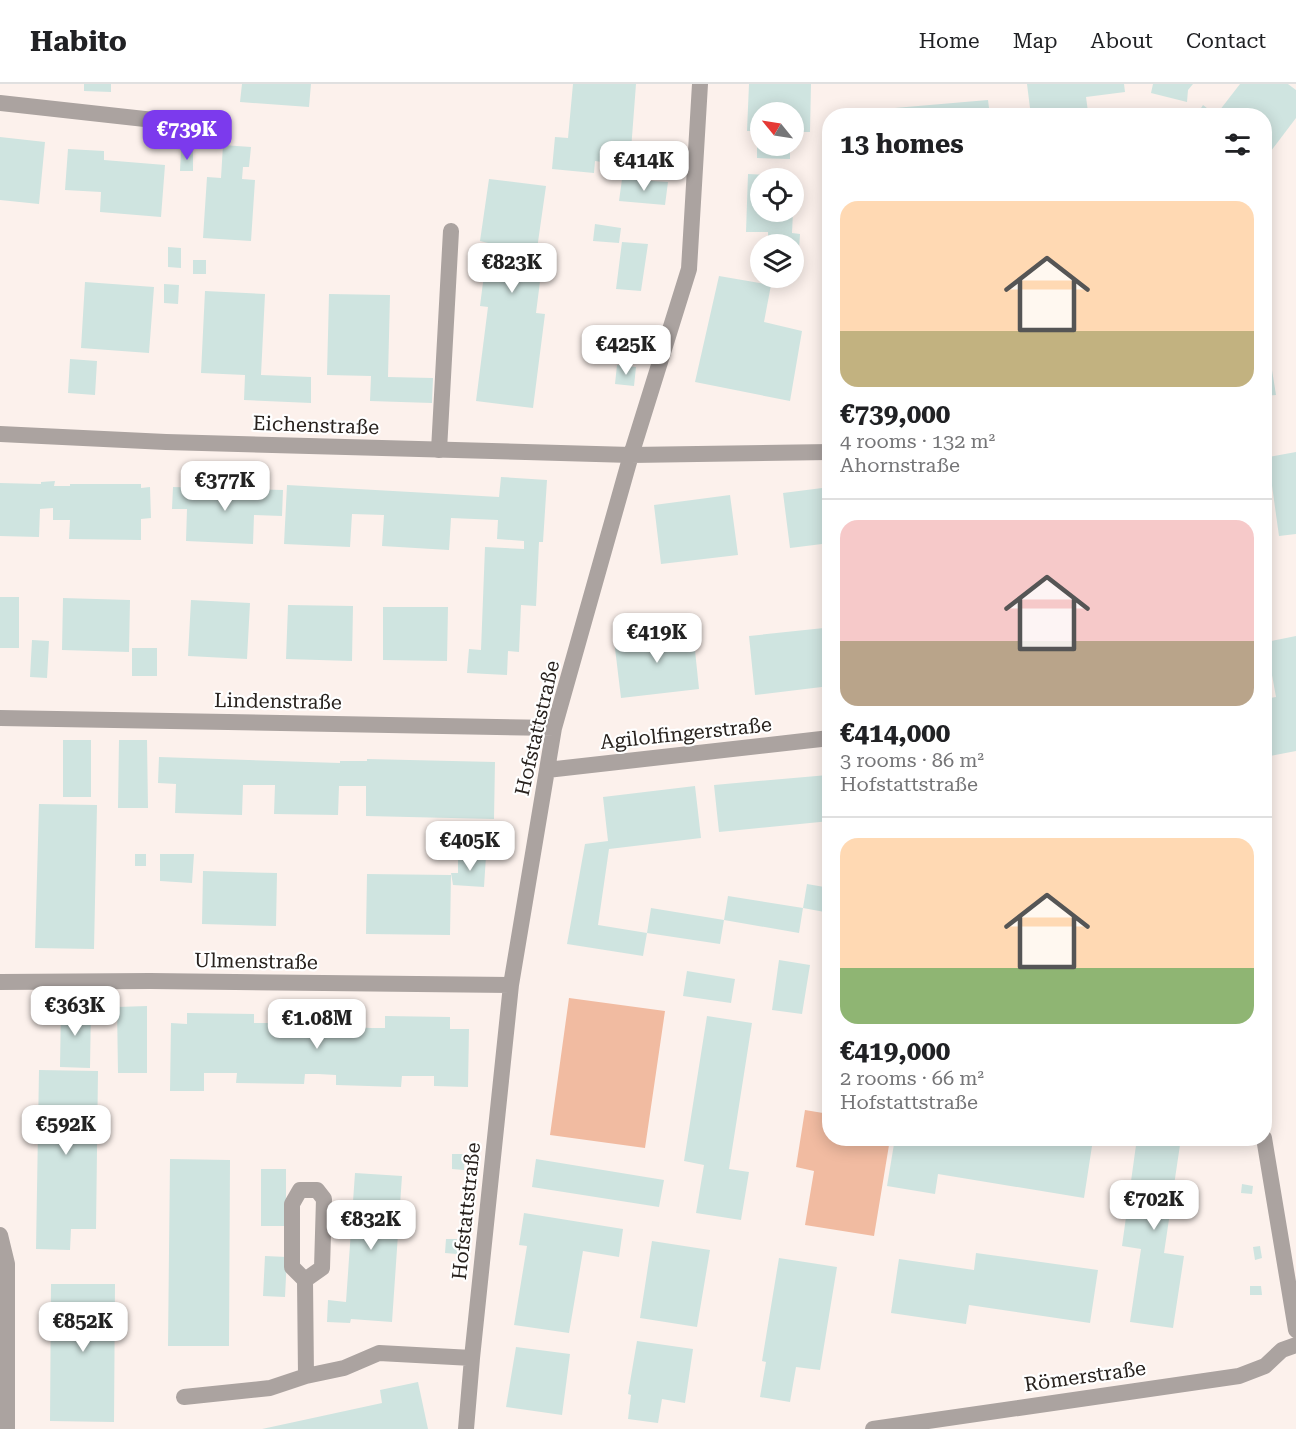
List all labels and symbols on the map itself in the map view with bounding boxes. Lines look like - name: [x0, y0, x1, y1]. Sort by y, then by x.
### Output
- north arrow: [750, 102, 804, 156]
- pin: €739K: [145, 110, 229, 161]
- pin: €414K: [602, 141, 686, 192]
- pin: €823K: [470, 243, 554, 294]
- pin: €425K: [584, 325, 668, 376]
- street label: Eichenstraße: [252, 411, 380, 439]
- pin: €377K: [183, 461, 267, 512]
- pin: €419K: [615, 613, 699, 664]
- street label: Hofstattstraße: [510, 658, 564, 798]
- street label: Lindenstraße: [214, 688, 342, 714]
- street label: Agilolfingerstraße: [599, 712, 773, 754]
- pin: €405K: [428, 821, 512, 872]
- street label: Ulmenstraße: [194, 948, 318, 974]
- pin: €363K: [33, 986, 117, 1037]
- pin: €1.08M: [268, 999, 366, 1050]
- pin: €592K: [24, 1105, 108, 1156]
- street label: Hofstattstraße: [447, 1141, 485, 1281]
- pin: €702K: [1112, 1180, 1196, 1231]
- pin: €832K: [329, 1200, 413, 1251]
- pin: €852K: [41, 1302, 125, 1353]
- street label: Römerstraße: [1023, 1356, 1147, 1396]

